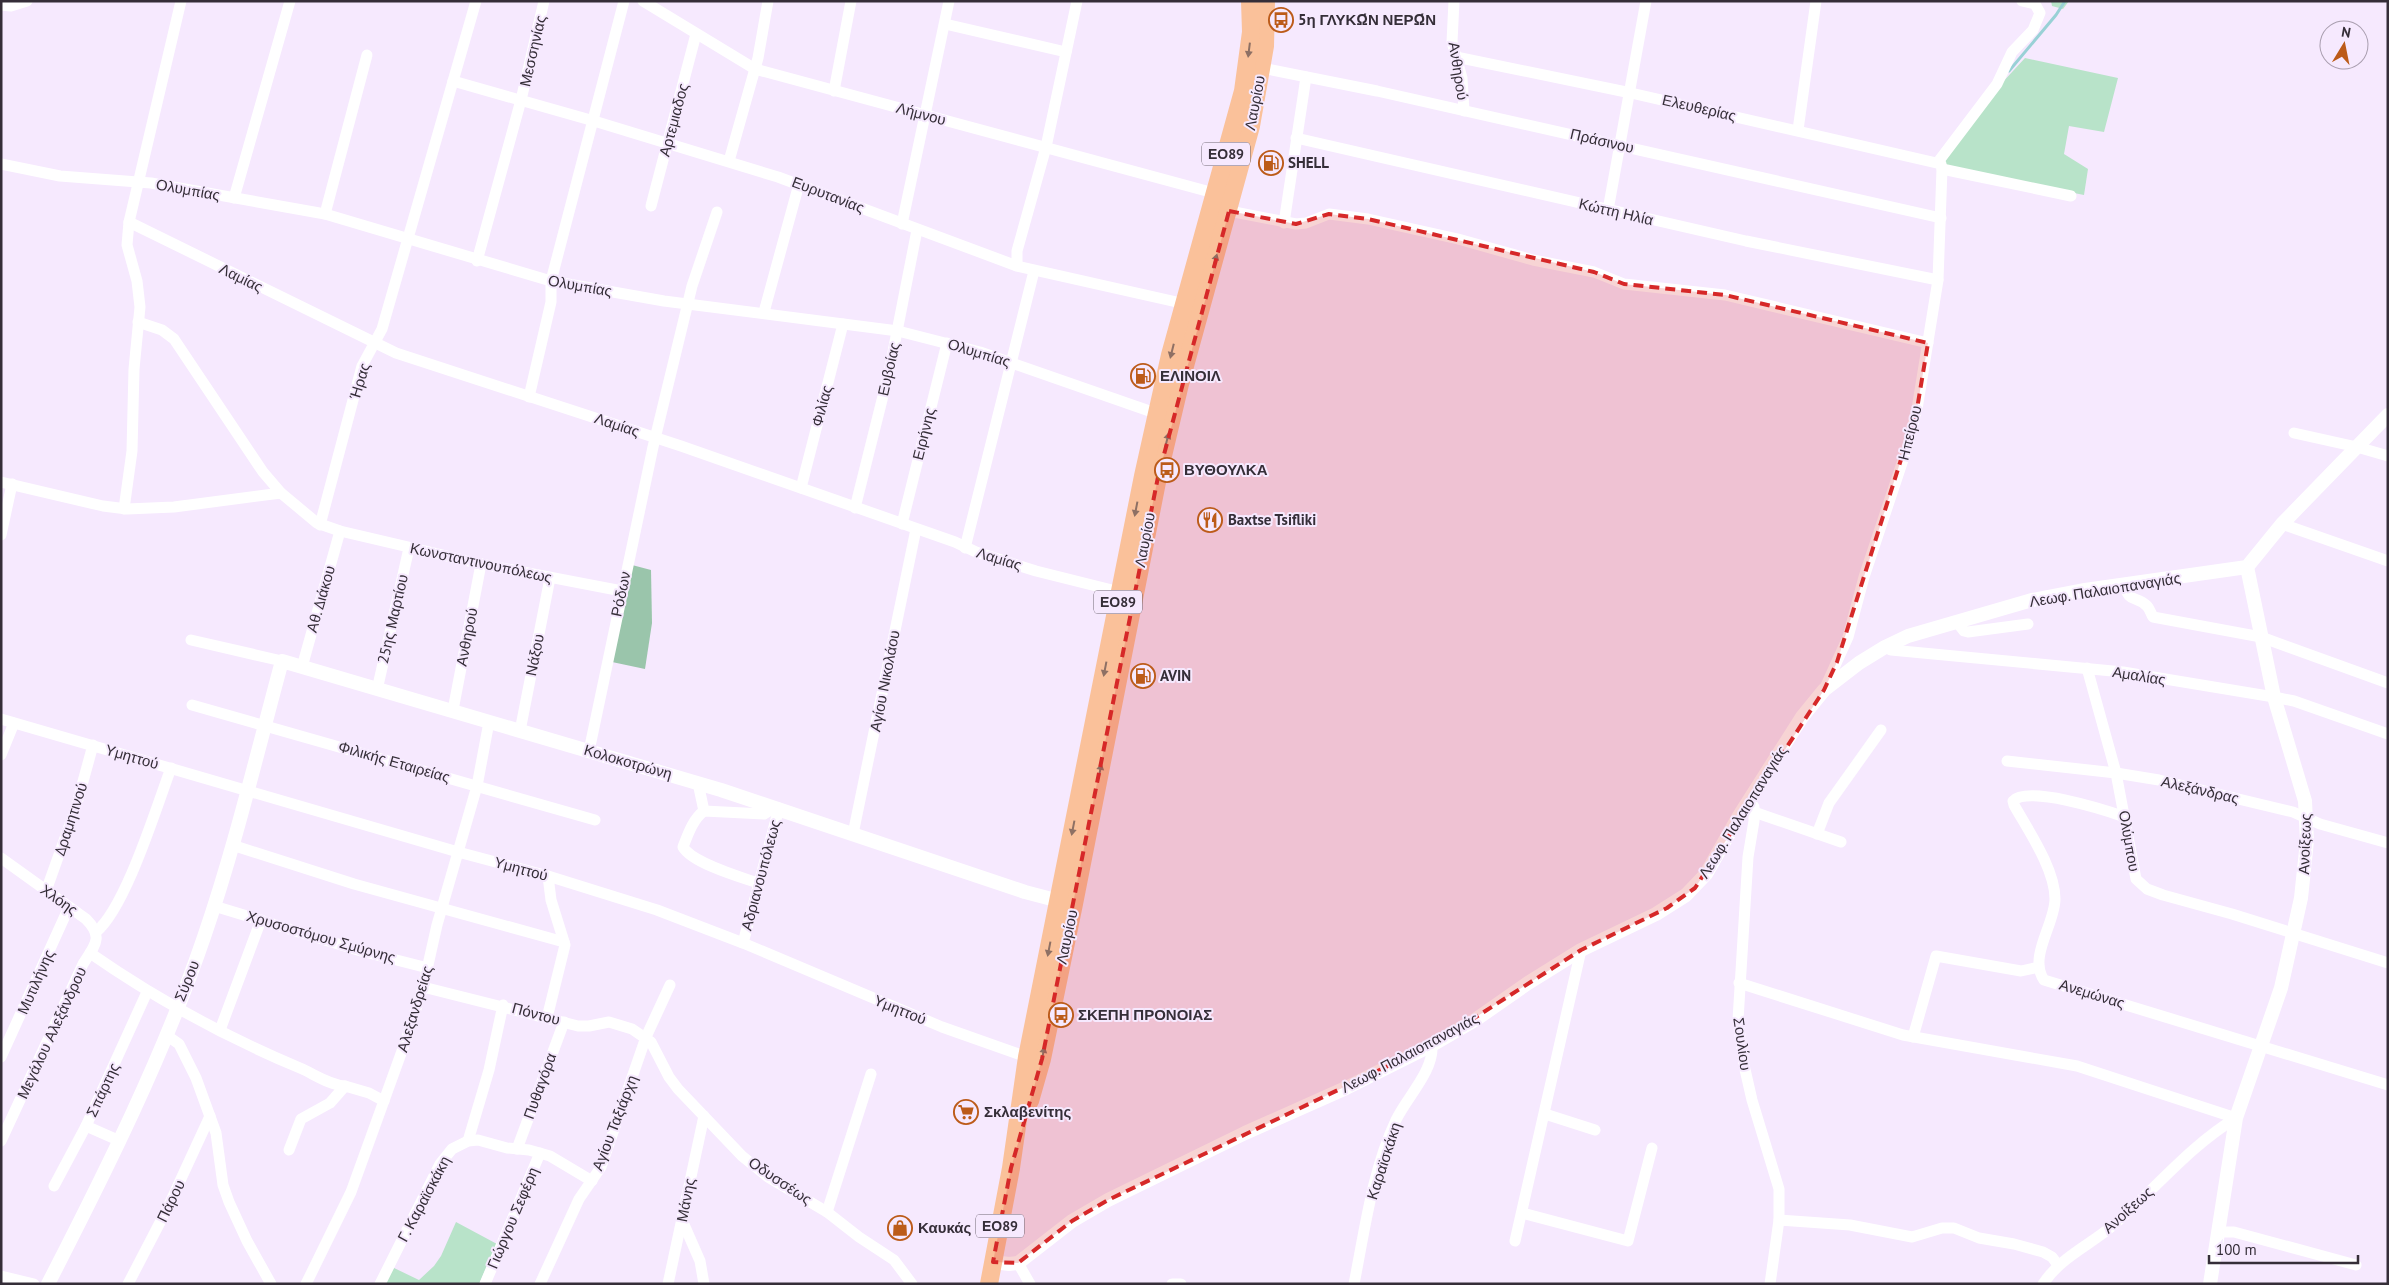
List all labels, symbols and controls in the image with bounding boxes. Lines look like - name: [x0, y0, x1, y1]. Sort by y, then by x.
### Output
- bus stop icon: 5η ΓΛΥΚΏΝ ΝΕΡΏΝ: [1268, 7, 1294, 33]
- place label: 5η ΓΛΥΚΏΝ ΝΕΡΏΝ: [1298, 10, 1436, 29]
- street label: Μεσσηνίας: [515, 13, 550, 88]
- north arrow: [2319, 20, 2369, 70]
- text: N: [2340, 23, 2352, 42]
- street label: Ανθηρού: [1444, 40, 1472, 102]
- one-way arrow: [1245, 42, 1253, 58]
- street label: Λαυρίου: [1240, 74, 1269, 132]
- street label: Αρτεμιαδος: [655, 81, 692, 159]
- street label: Ελευθερίας: [1660, 90, 1738, 125]
- street label: Λήμνου: [894, 98, 948, 129]
- street label: Πράσινου: [1568, 124, 1636, 157]
- road number: ΕΟ89: [1202, 142, 1250, 166]
- fuel station icon: SHELL: [1258, 150, 1284, 176]
- place label: SHELL: [1288, 153, 1329, 172]
- street label: Ευρυτανίας: [789, 172, 867, 217]
- street label: Ολυμπίας: [155, 175, 221, 204]
- street label: Κώττη Ηλία: [1577, 194, 1656, 229]
- one-way arrow: [1211, 254, 1219, 269]
- street label: Λαμίας: [216, 259, 266, 296]
- street label: Ολυμπίας: [547, 271, 613, 300]
- street label: Ολυμπίας: [946, 334, 1013, 371]
- street label: Ευβοίας: [873, 340, 904, 398]
- one-way arrow: [1168, 343, 1176, 358]
- street label: Ήρας: [345, 360, 374, 402]
- fuel station icon: ΕΛΙΝΟΙΛ: [1130, 363, 1156, 389]
- place label: ΕΛΙΝΟΙΛ: [1160, 366, 1221, 385]
- street label: Φιλίας: [807, 383, 836, 429]
- street label: Ηπείρου: [1894, 403, 1925, 462]
- street label: Ειρήνης: [908, 406, 939, 462]
- street label: Λαμίας: [592, 408, 642, 441]
- one-way arrow: [1163, 432, 1171, 447]
- bus stop icon: ΒΥΘΟΥΛΚΑ: [1154, 457, 1180, 483]
- place label: ΒΥΘΟΥΛΚΑ: [1184, 460, 1268, 479]
- one-way arrow: [1132, 502, 1140, 518]
- restaurant icon: Baxtse Tsifliki: [1197, 507, 1223, 533]
- place label: Baxtse Tsifliki: [1228, 510, 1316, 529]
- street label: Λαυρίου: [1130, 511, 1159, 569]
- street label: Κωνσταντινουπόλεως: [408, 538, 554, 587]
- street label: Λαμίας: [974, 543, 1024, 574]
- street label: Αθ. Διάκου: [302, 563, 339, 635]
- street label: Λεωφ. Παλαιοπαναγιάς: [2028, 568, 2182, 611]
- street label: Ρόδων: [606, 569, 635, 618]
- street label: 25ης Μαρτίου: [373, 572, 412, 665]
- road number: ΕΟ89: [1094, 590, 1142, 614]
- street label: Ανθηρού: [452, 606, 481, 668]
- street label: Αγίου Νικολάου: [865, 628, 904, 733]
- street label: Νάξου: [521, 632, 548, 678]
- one-way arrow: [1101, 661, 1109, 676]
- street label: Αμαλίας: [2111, 662, 2167, 689]
- fuel station icon: AVIN: [1130, 663, 1156, 689]
- place label: AVIN: [1160, 666, 1191, 685]
- street label: Φιλικής Εταιρείας: [336, 736, 452, 787]
- street label: Υμηττού: [103, 740, 161, 773]
- street label: Κολοκοτρώνη: [582, 740, 674, 783]
- street label: Λεωφ. Παλαιοπαναγιάς: [1694, 742, 1791, 882]
- one-way arrow: [1096, 763, 1104, 778]
- street label: Αλεξάνδρας: [2159, 771, 2241, 808]
- street label: Δραμητινού: [50, 780, 91, 858]
- street label: Ολύμπου: [2115, 809, 2144, 873]
- street label: Ανοίξεως: [2294, 813, 2315, 875]
- street label: Αδριανουπόλεως: [737, 817, 784, 932]
- one-way arrow: [1069, 821, 1077, 837]
- street label: Υμηττού: [492, 852, 550, 885]
- street label: Χλόης: [37, 880, 82, 919]
- street label: Χρυσοστόμου Σμύρνης: [244, 906, 398, 967]
- street label: Λαυρίου: [1051, 908, 1082, 966]
- one-way arrow: [1045, 941, 1053, 956]
- street label: Μυτιλήνης: [13, 946, 58, 1017]
- street label: Σύρου: [170, 958, 203, 1004]
- street label: Αλεξανδρείας: [392, 963, 437, 1054]
- street label: Μεγάλου Αλεξάνδρου: [13, 964, 90, 1102]
- street label: Ανεμώνας: [2057, 975, 2127, 1012]
- street label: Υμηττού: [871, 990, 929, 1029]
- street label: Πόντου: [510, 998, 562, 1029]
- bus stop icon: ΣΚΕΠΗ ΠΡΟΝΟΙΑΣ: [1048, 1002, 1074, 1028]
- place label: ΣΚΕΠΗ ΠΡΟΝΟΙΑΣ: [1078, 1005, 1212, 1024]
- street label: Λεωφ. Παλαιοπαναγιάς: [1338, 1008, 1482, 1097]
- street label: Σουλίου: [1729, 1016, 1756, 1072]
- one-way arrow: [1039, 1046, 1047, 1061]
- street label: Πυθαγόρα: [519, 1050, 560, 1122]
- street label: Σπάρτης: [82, 1060, 123, 1120]
- street label: Αγίου Ταξιάρχη: [588, 1072, 641, 1173]
- supermarket icon: Σκλαβενίτης: [953, 1099, 979, 1125]
- place label: Σκλαβενίτης: [984, 1102, 1071, 1121]
- street label: Καραϊσκάκη: [1362, 1120, 1405, 1202]
- street label: Οδυσσέως: [745, 1152, 816, 1209]
- street label: Γ. Καραϊσκάκη: [393, 1153, 454, 1245]
- street label: Γιώργου Σεφέρη: [483, 1164, 542, 1271]
- street label: Μάνης: [672, 1176, 699, 1223]
- street label: Πάρου: [152, 1177, 189, 1225]
- street label: Ανοίξεως: [2099, 1182, 2157, 1237]
- road number: ΕΟ89: [976, 1214, 1024, 1238]
- shop icon: Καυκάς: [887, 1215, 913, 1241]
- place label: Καυκάς: [918, 1218, 972, 1237]
- scale bar: [2209, 1232, 2358, 1264]
- text: 100 m: [2216, 1240, 2257, 1259]

